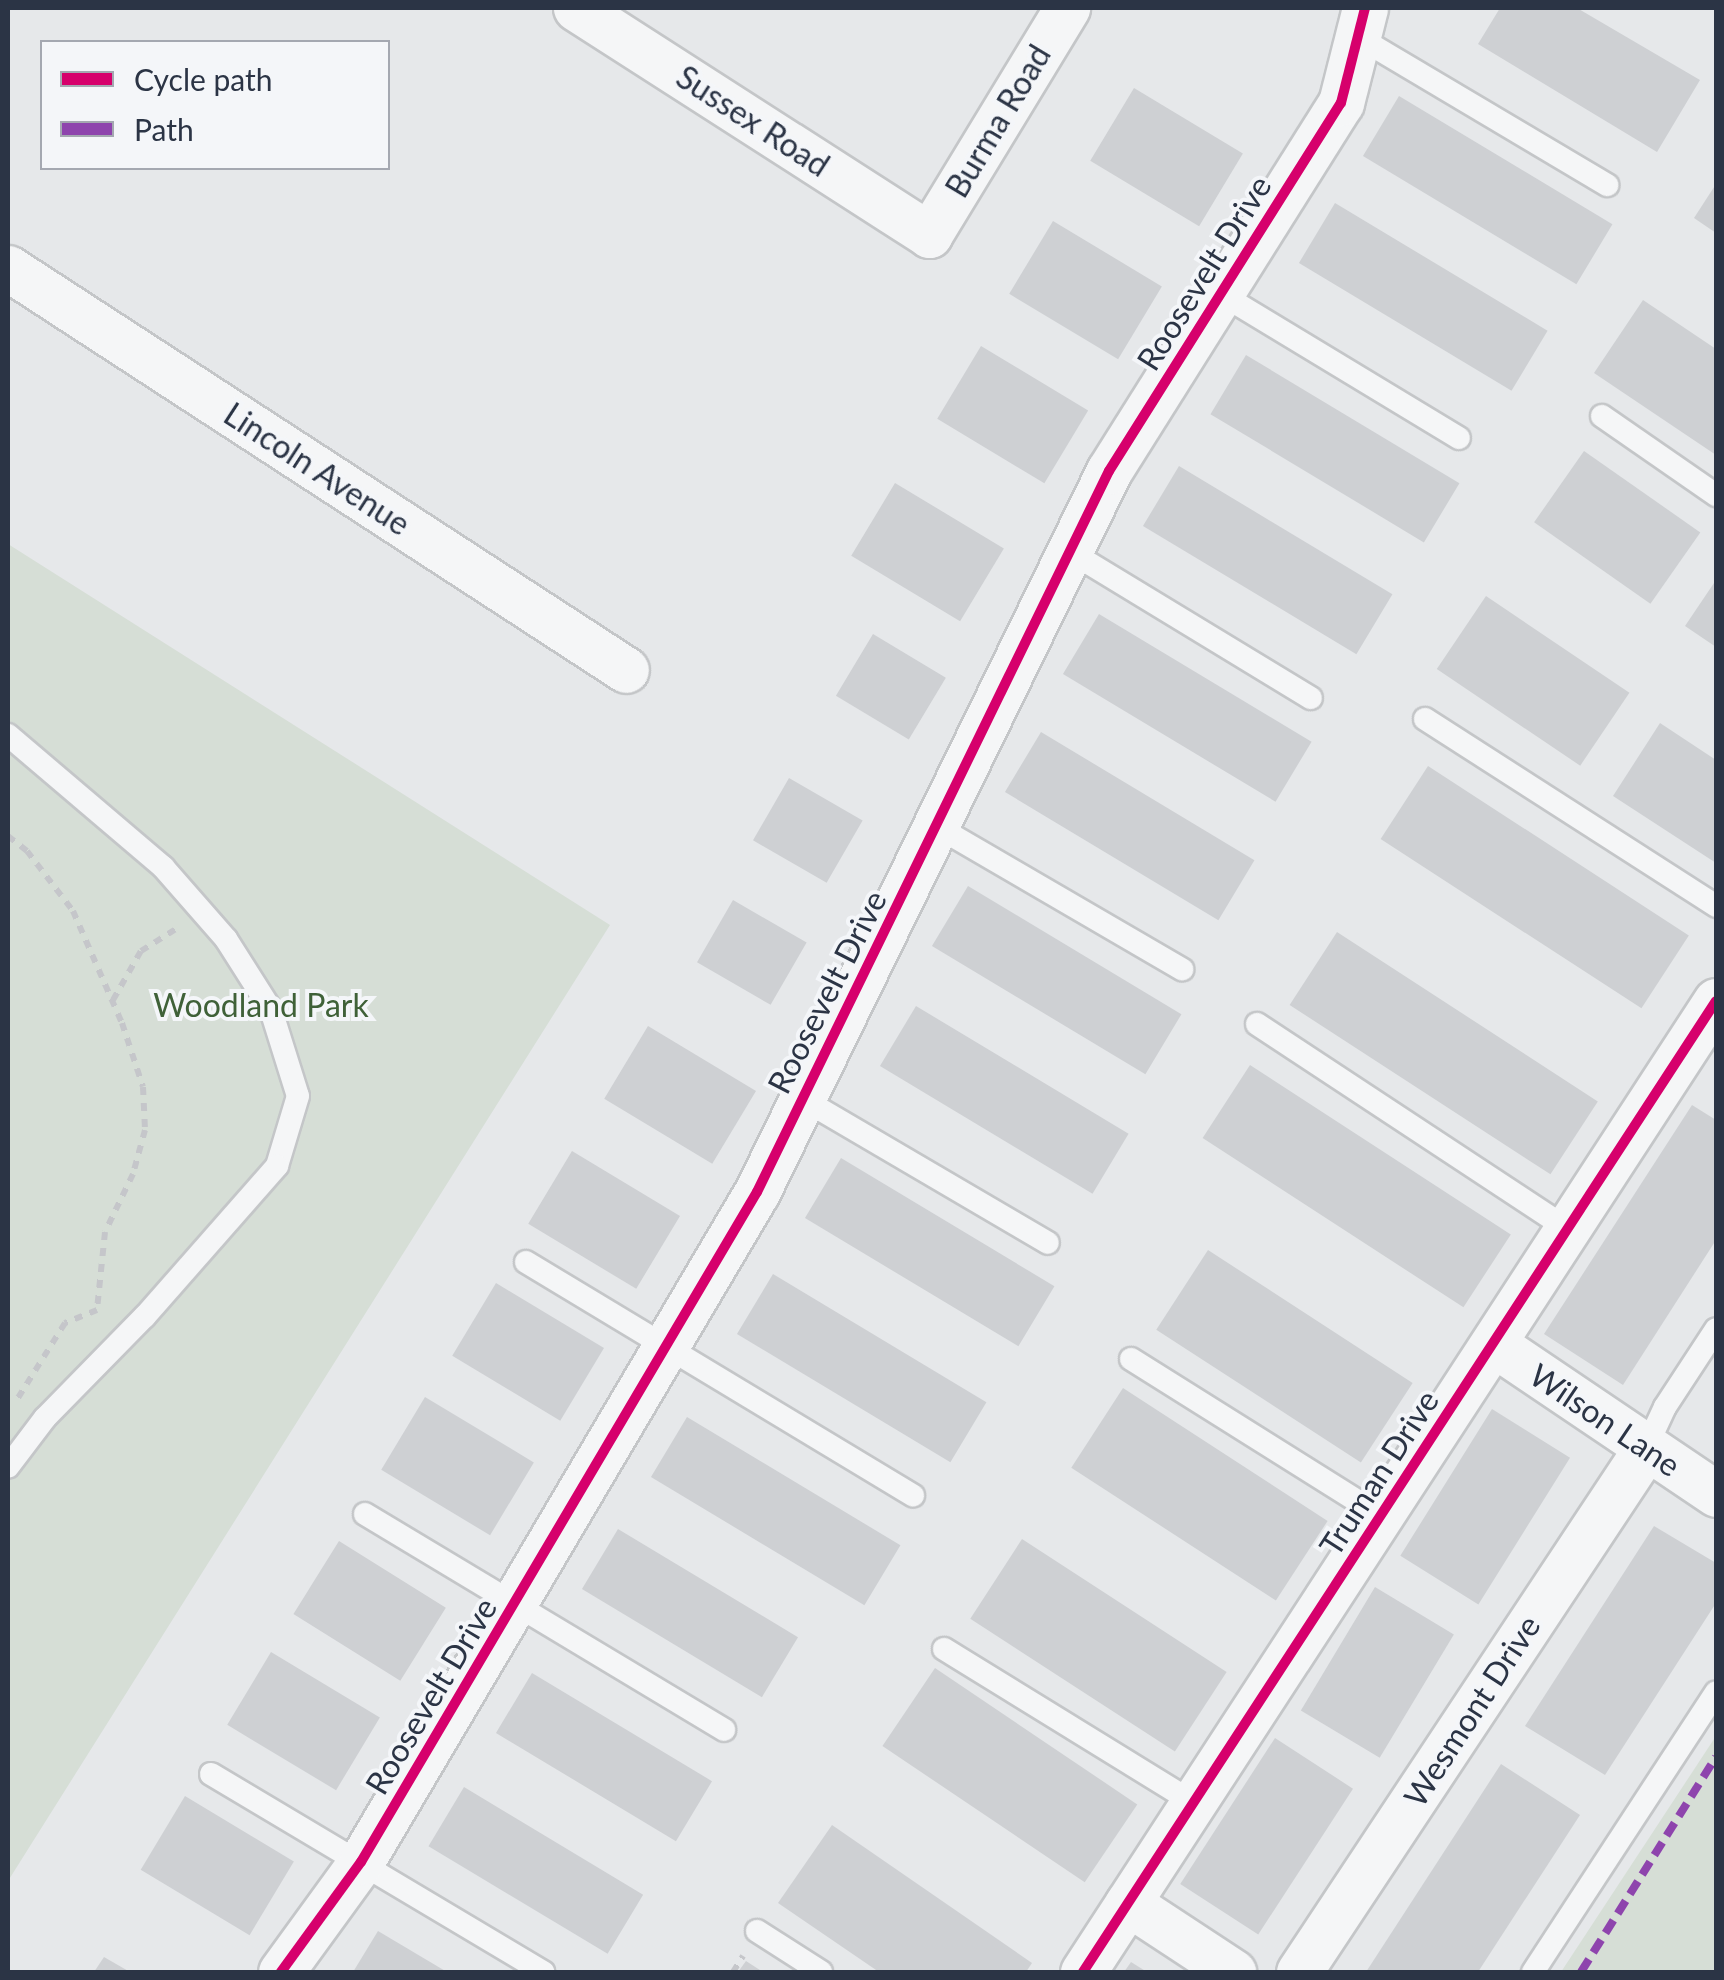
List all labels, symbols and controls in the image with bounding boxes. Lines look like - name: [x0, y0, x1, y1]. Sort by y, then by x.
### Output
- street label: Burma Road: [937, 38, 1059, 204]
- legend: [40, 40, 390, 170]
- street label: Sussex Road: [669, 57, 837, 185]
- text: Cycle path: [134, 61, 273, 97]
- text: Path: [134, 111, 194, 147]
- street label: Roosevelt Drive: [1129, 169, 1279, 377]
- street label: Lincoln Avenue: [217, 394, 417, 544]
- street label: Roosevelt Drive: [759, 884, 895, 1100]
- park label: Woodland Park: [153, 986, 369, 1024]
- street label: Wilson Lane: [1522, 1356, 1688, 1484]
- street label: Truman Drive: [1311, 1383, 1447, 1563]
- street label: Roosevelt Drive: [357, 1591, 505, 1801]
- street label: Wesmont Drive: [1396, 1608, 1548, 1814]

